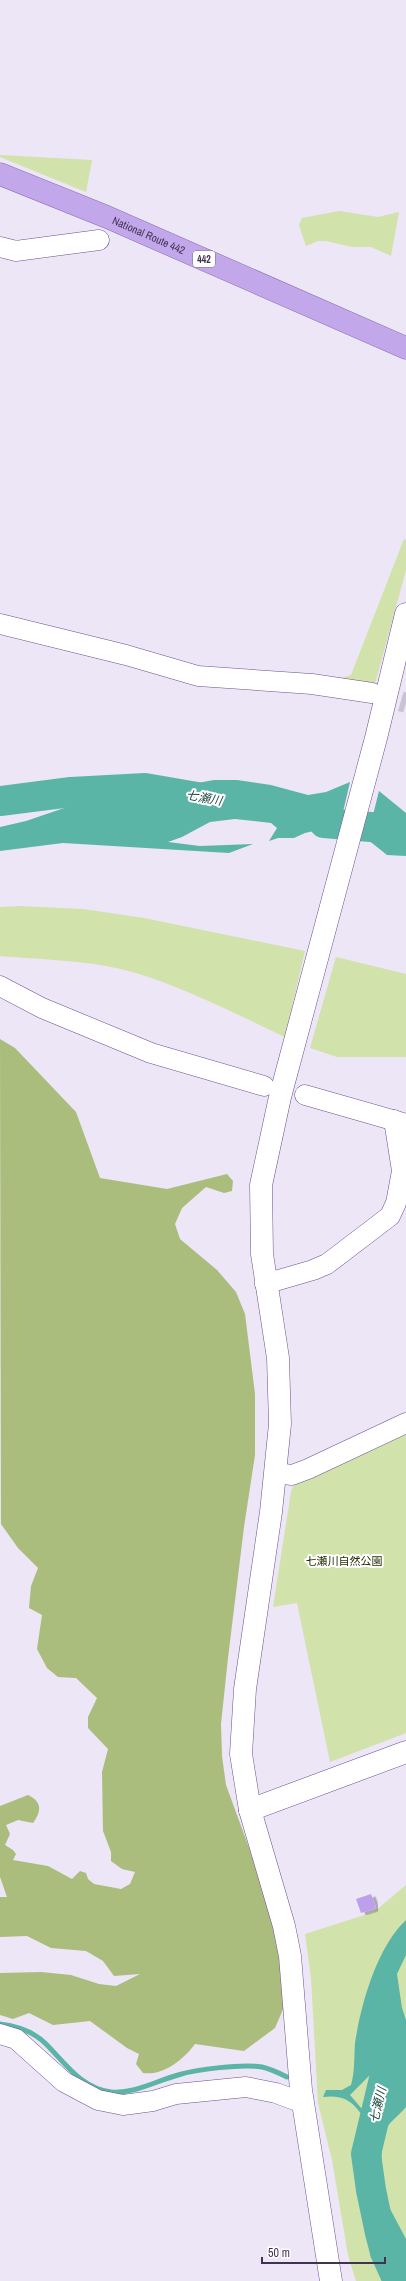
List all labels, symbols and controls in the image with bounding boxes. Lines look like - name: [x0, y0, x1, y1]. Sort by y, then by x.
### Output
- street label: National Route 442: [110, 213, 187, 257]
- road number: 442: [193, 251, 215, 267]
- water label: 七瀬川: [185, 787, 225, 809]
- park label: 七瀬川自然公園: [306, 1554, 383, 1568]
- water label: 七瀬川: [366, 2084, 390, 2124]
- scale bar: [262, 2239, 385, 2265]
- text: 50 m: [268, 2245, 290, 2261]

